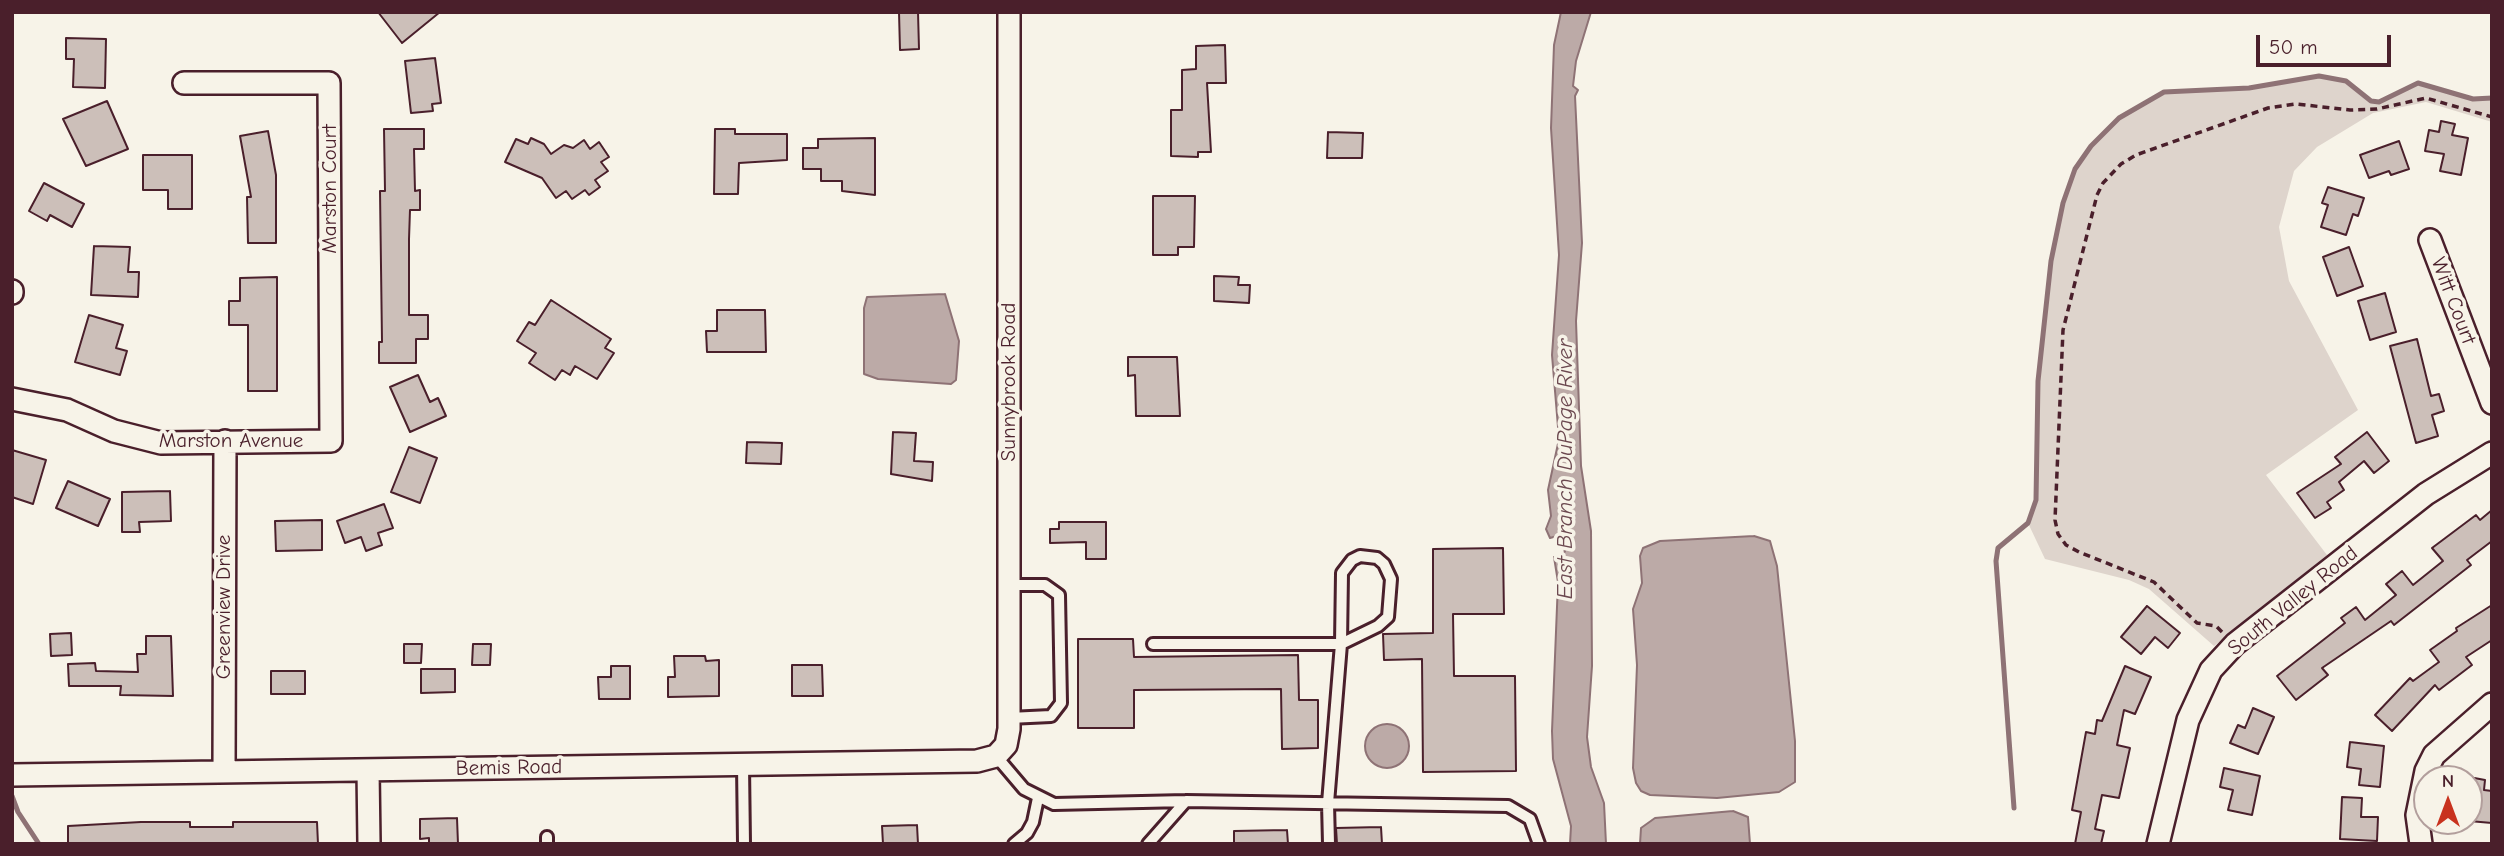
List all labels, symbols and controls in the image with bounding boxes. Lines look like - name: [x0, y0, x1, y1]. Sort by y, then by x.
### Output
- scale bar: [2259, 21, 2394, 65]
- text: 50 m: [2269, 35, 2318, 59]
- street label: Marston Court: [317, 124, 343, 254]
- street label: Witt Court: [2425, 254, 2481, 348]
- street label: Sunnybrook Road: [996, 303, 1022, 461]
- water label: East Branch DuPage River: [1551, 339, 1579, 599]
- street label: Marston Avenue: [159, 428, 303, 454]
- street label: Greenview Drive: [211, 535, 237, 679]
- street label: South Valley Road: [2223, 541, 2363, 661]
- street label: Bemis Road: [455, 754, 563, 782]
- north arrow: [2413, 765, 2483, 835]
- text: N: [2442, 770, 2454, 792]

